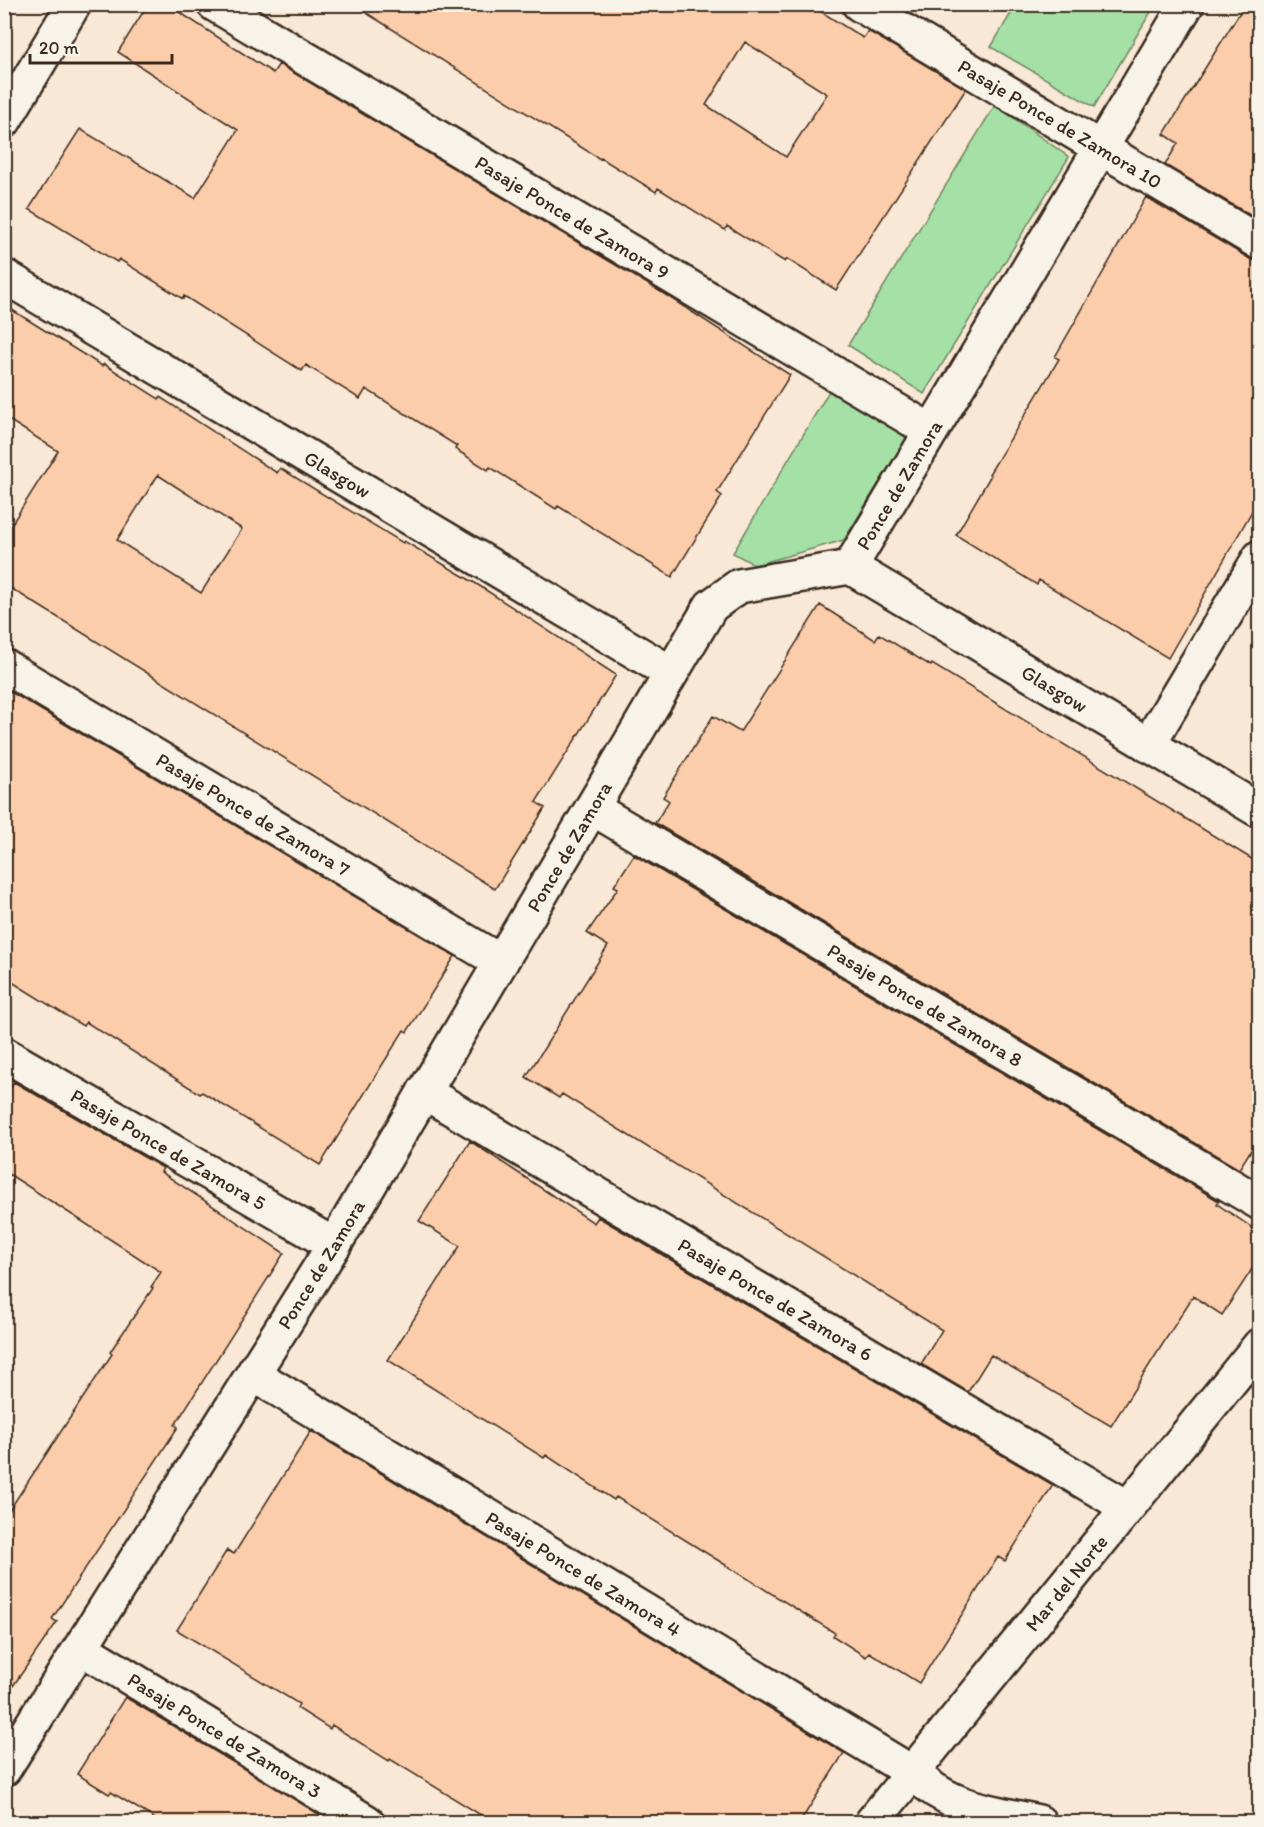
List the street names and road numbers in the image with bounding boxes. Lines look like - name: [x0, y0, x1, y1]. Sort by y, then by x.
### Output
- street label: Pasaje Ponce de Zamora 10: [954, 54, 1166, 194]
- street label: Pasaje Ponce de Zamora 9: [471, 150, 674, 284]
- street label: Ponce de Zamora: [851, 415, 948, 554]
- street label: Glasgow: [300, 445, 375, 503]
- street label: Glasgow: [1017, 660, 1092, 718]
- street label: Pasaje Ponce de Zamora 7: [152, 747, 354, 881]
- street label: Ponce de Zamora: [521, 776, 617, 916]
- street label: Pasaje Ponce de Zamora 8: [823, 938, 1027, 1072]
- street label: Pasaje Ponce de Zamora 5: [66, 1083, 270, 1215]
- street label: Ponce de Zamora: [272, 1195, 370, 1333]
- street label: Pasaje Ponce de Zamora 6: [674, 1233, 877, 1366]
- street label: Pasaje Ponce de Zamora 4: [482, 1506, 685, 1642]
- street label: Mar del Norte: [1020, 1530, 1113, 1636]
- street label: Pasaje Ponce de Zamora 3: [123, 1667, 326, 1803]

